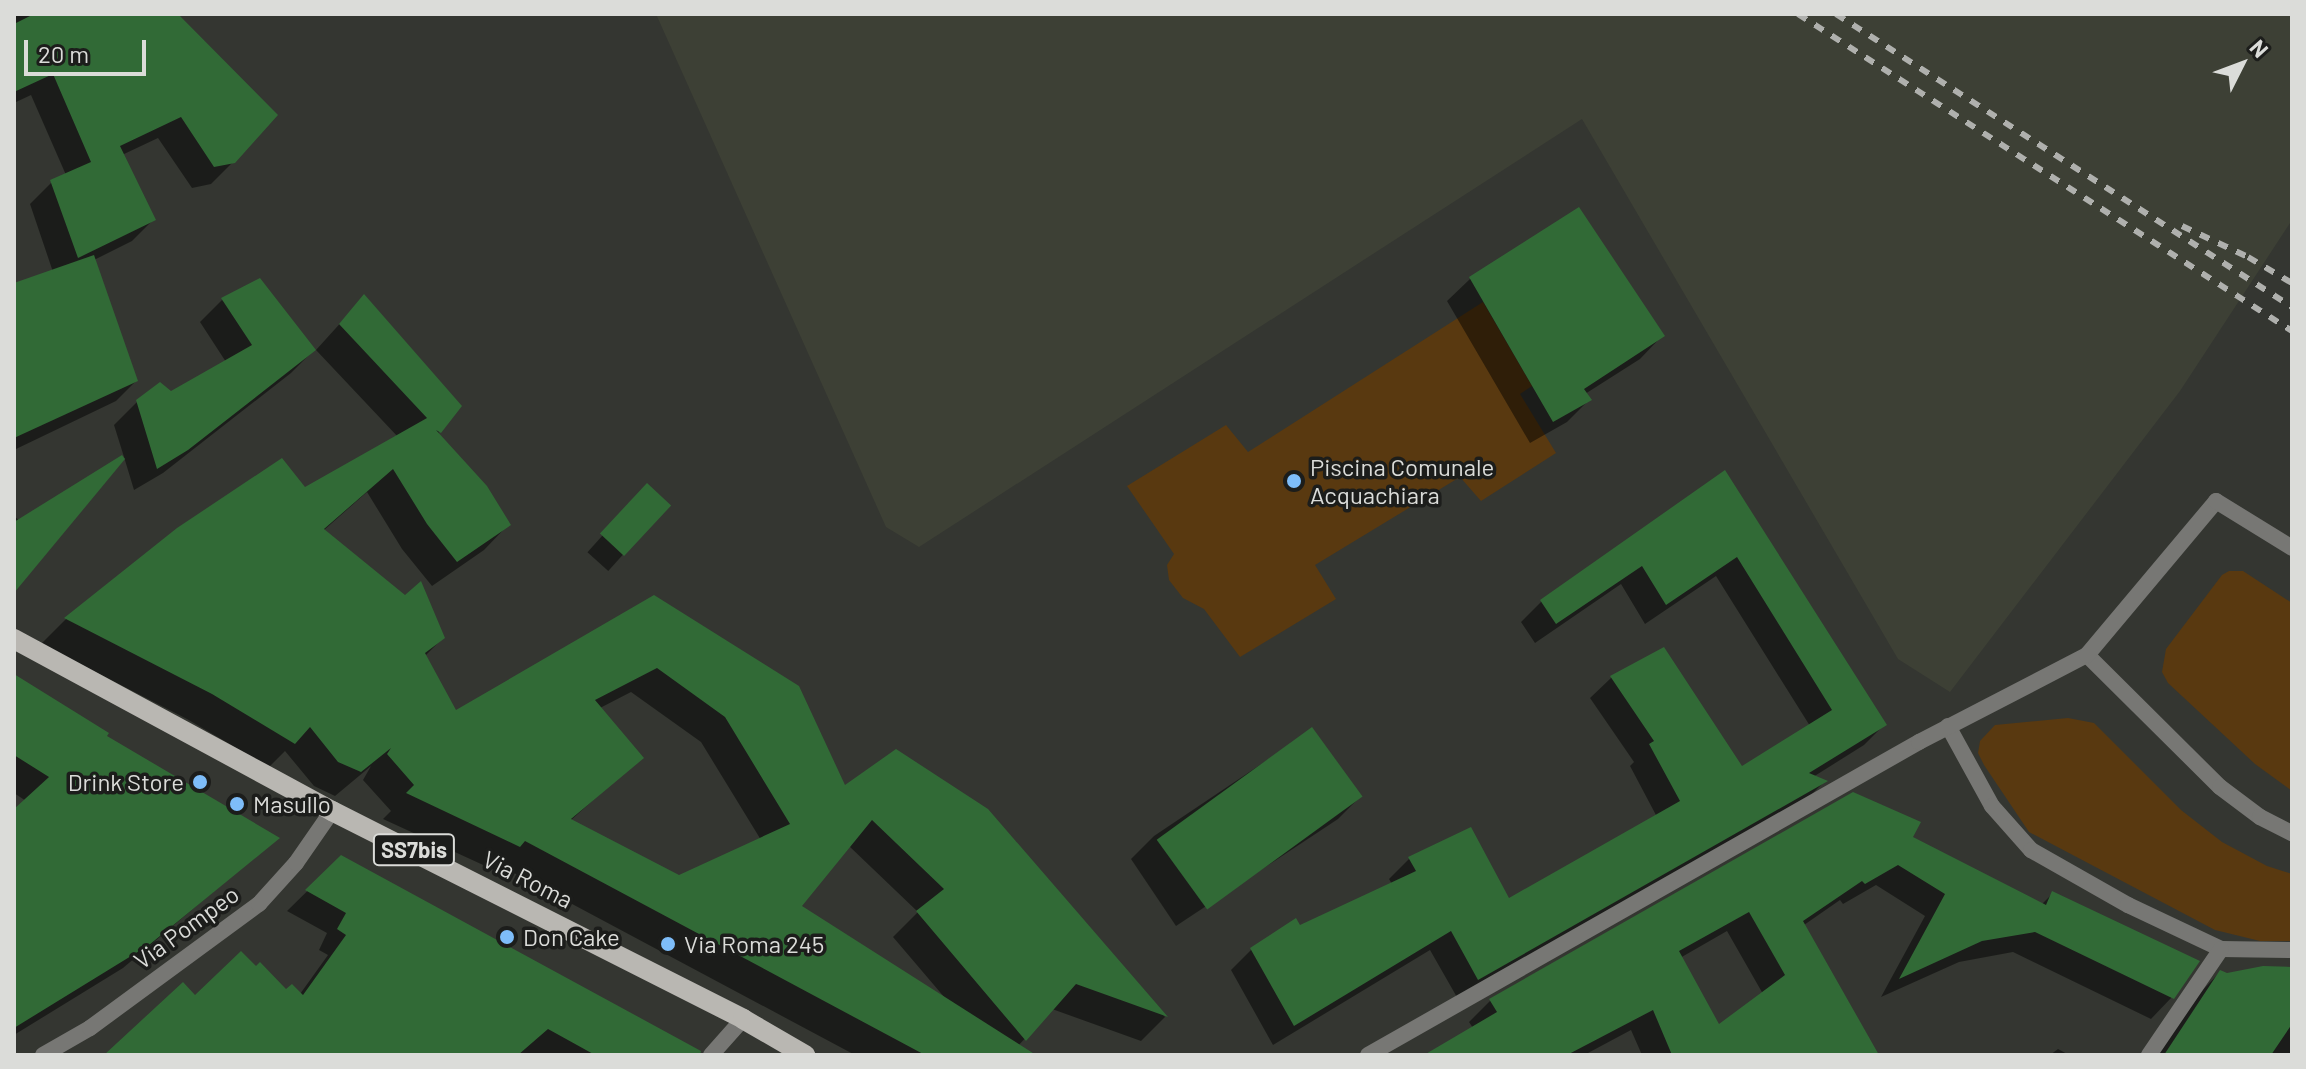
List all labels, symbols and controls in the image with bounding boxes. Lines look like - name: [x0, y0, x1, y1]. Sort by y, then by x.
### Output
- scale bar: [28, 24, 150, 74]
- north arrow: [2202, 24, 2282, 104]
- text: N: [2245, 34, 2274, 62]
- text: 20 m: [38, 39, 89, 68]
- place label: Piscina Comunale Acquachiara: [1310, 453, 1494, 509]
- marker: Piscina Comunale Acquachiara: [1285, 472, 1303, 490]
- place label: Drink Store: [68, 768, 184, 796]
- marker: Drink Store: [191, 773, 209, 791]
- place label: Masullo: [253, 790, 331, 818]
- marker: Masullo: [228, 795, 246, 813]
- road number: SS7bis: [372, 832, 456, 868]
- street label: Via Roma: [478, 844, 578, 914]
- street label: Via Pompeo: [128, 879, 244, 975]
- place label: Don Cake: [523, 923, 620, 951]
- marker: Don Cake: [498, 928, 516, 946]
- place label: Via Roma 245: [684, 930, 824, 958]
- marker: Via Roma 245: [659, 935, 677, 953]

